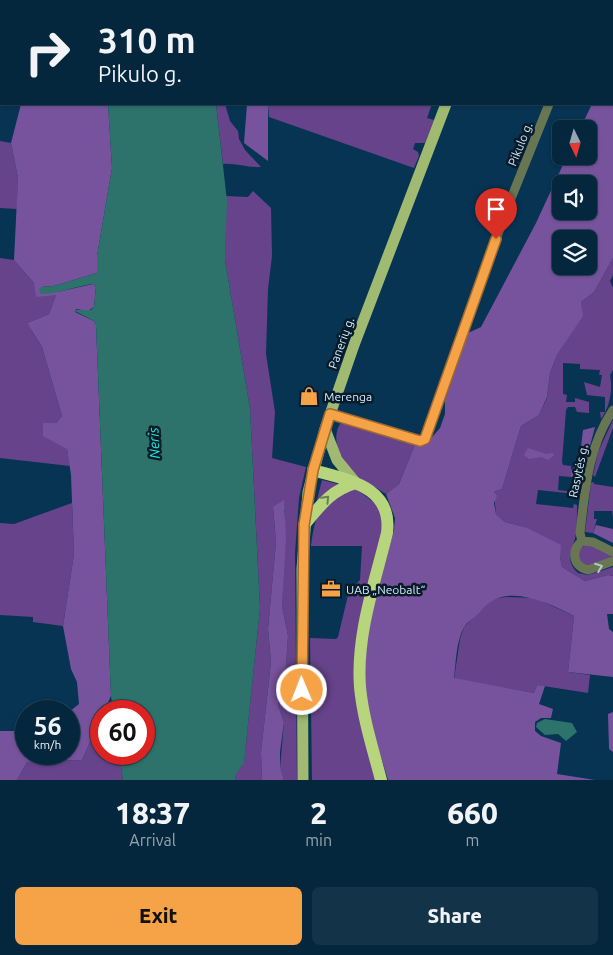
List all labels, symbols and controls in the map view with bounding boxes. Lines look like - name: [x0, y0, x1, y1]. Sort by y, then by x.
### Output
- icon: right: [15, 20, 80, 85]
- text: 310 m: [98, 20, 196, 60]
- text: Pikulo g.: [98, 61, 182, 86]
- street label: Pikulo g.: [505, 120, 535, 168]
- north arrow: [552, 120, 598, 165]
- map controls: [552, 120, 597, 275]
- button: sound: [552, 175, 597, 220]
- pin: [475, 188, 517, 239]
- icon: arrive: [482, 195, 510, 223]
- button: layers: [552, 230, 597, 275]
- street label: Panerių g.: [326, 316, 356, 370]
- shop icon: Merenga: [298, 385, 320, 407]
- place label: Merenga: [324, 390, 372, 403]
- water label: Neris: [145, 427, 163, 459]
- street label: Rasytės g.: [566, 443, 590, 499]
- one-way arrow: [320, 496, 329, 505]
- one-way arrow: [594, 562, 602, 572]
- office icon: UAB „Neobalt“: [320, 578, 342, 600]
- place label: UAB „Neobalt“: [346, 583, 425, 596]
- position arrow: [275, 663, 327, 715]
- speed limit sign: 60: [90, 700, 155, 765]
- text: 56: [33, 712, 62, 740]
- text: km/h: [34, 738, 61, 751]
- text: 18:37: [115, 796, 190, 830]
- text: 2: [310, 796, 327, 830]
- text: 660: [447, 796, 498, 830]
- text: Arrival: [129, 831, 176, 849]
- text: min: [305, 831, 332, 849]
- text: m: [466, 831, 479, 849]
- button: Exit: [15, 887, 302, 945]
- button: Share: [312, 887, 598, 945]

